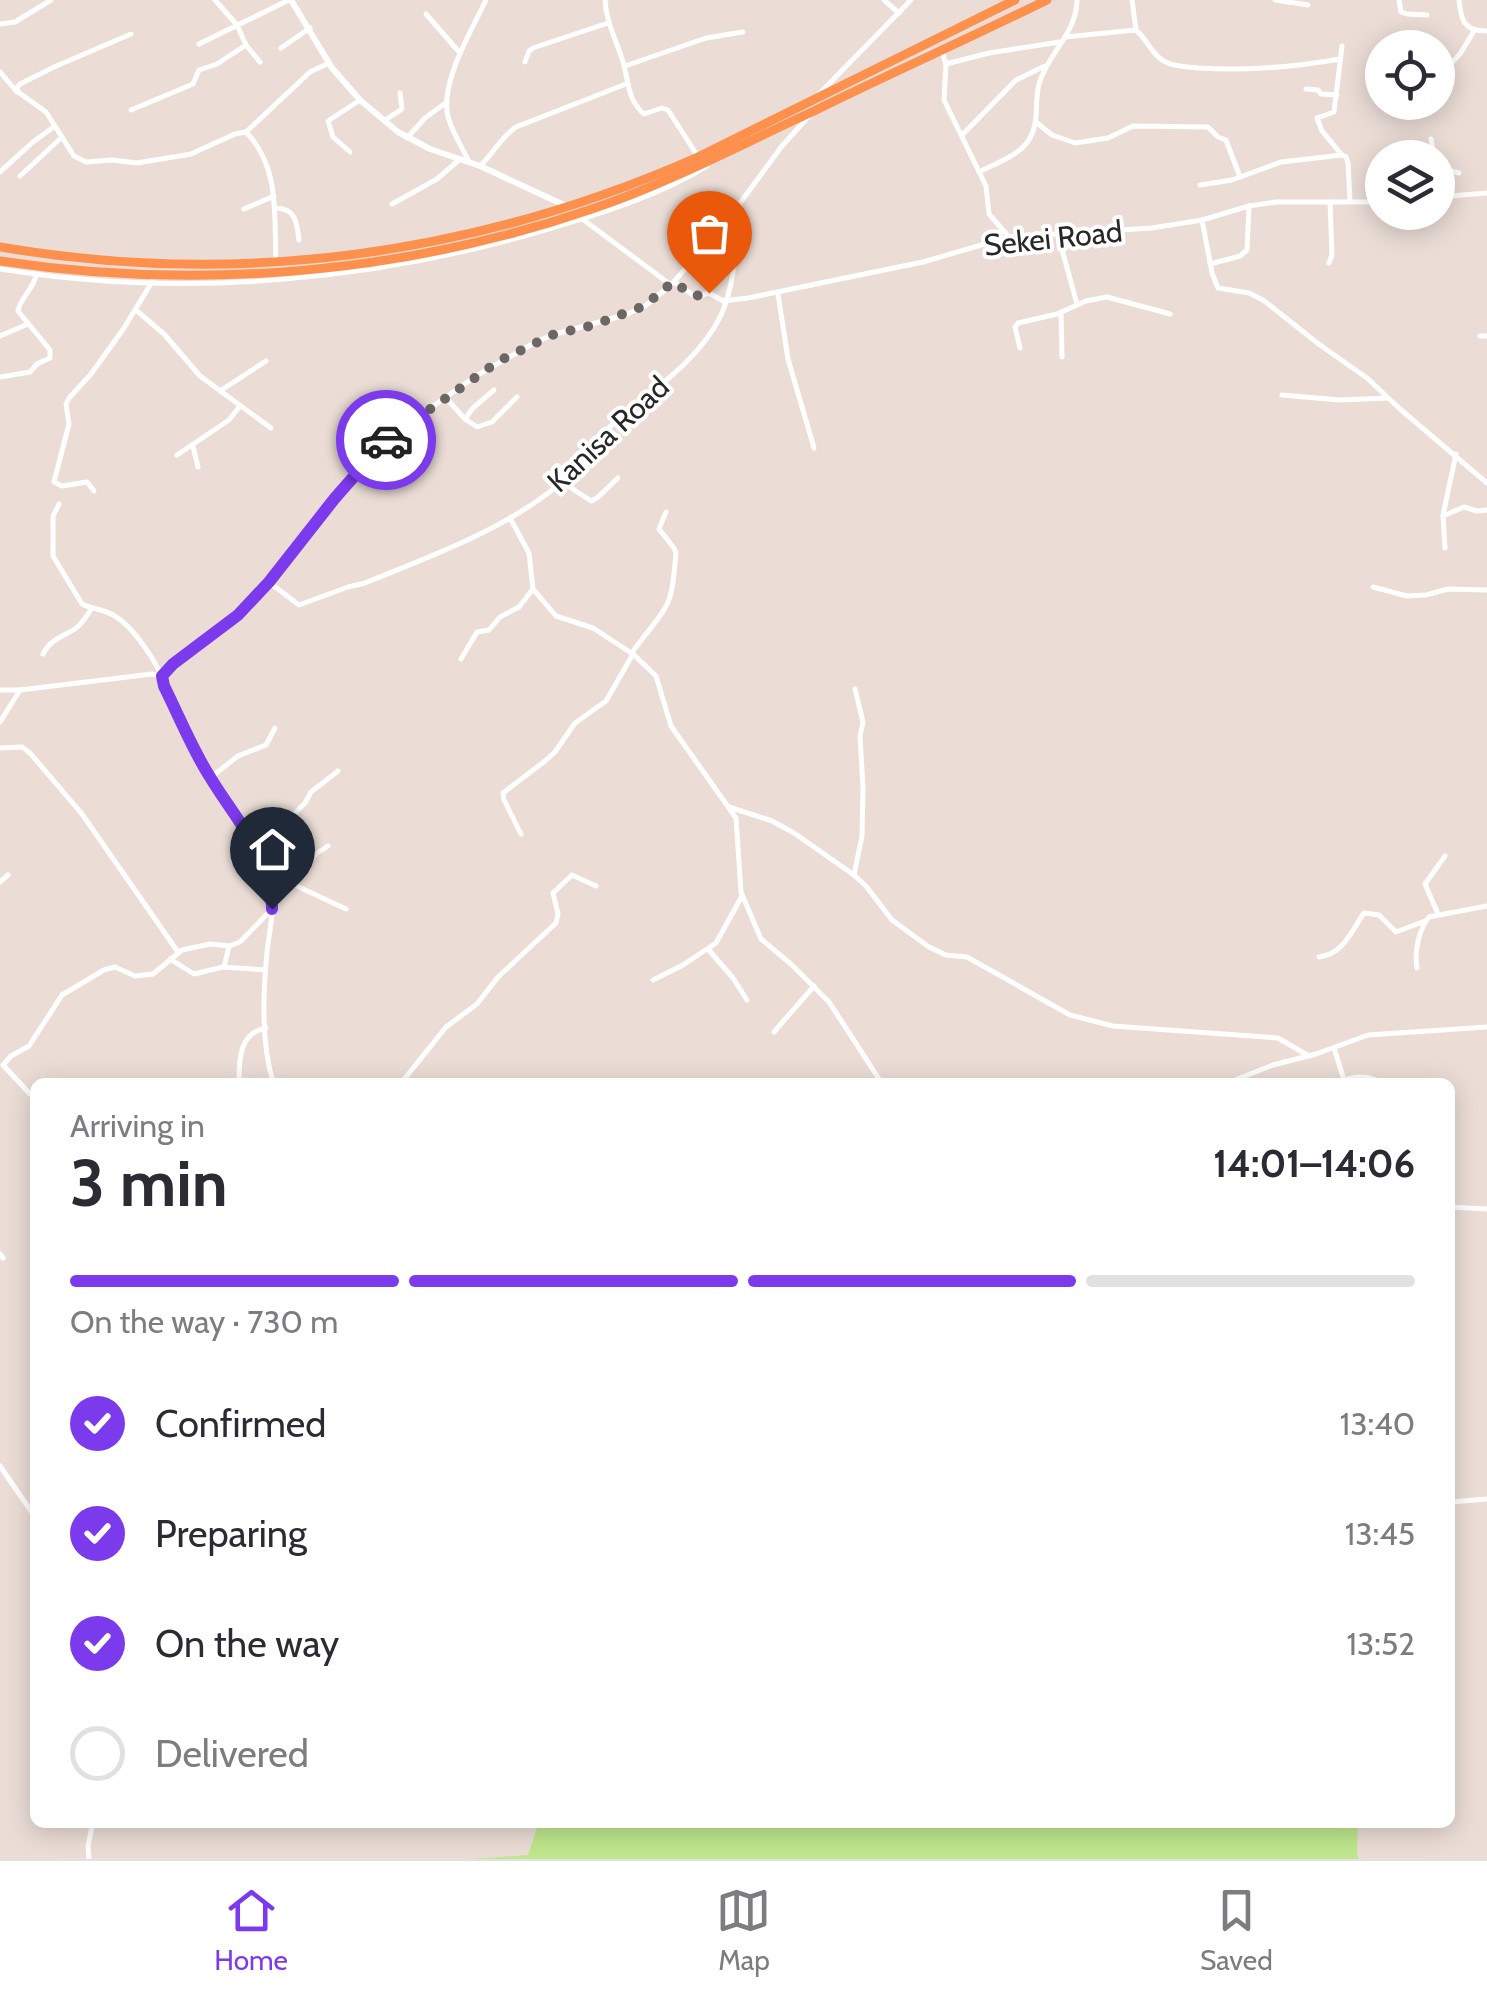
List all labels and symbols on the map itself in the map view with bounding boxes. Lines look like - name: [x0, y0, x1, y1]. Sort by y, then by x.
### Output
- pin: [667, 191, 752, 294]
- street label: Sekei Road: [982, 212, 1124, 264]
- street label: Kanisa Road: [539, 368, 677, 500]
- courier: [336, 390, 436, 490]
- pin: [230, 807, 315, 910]

